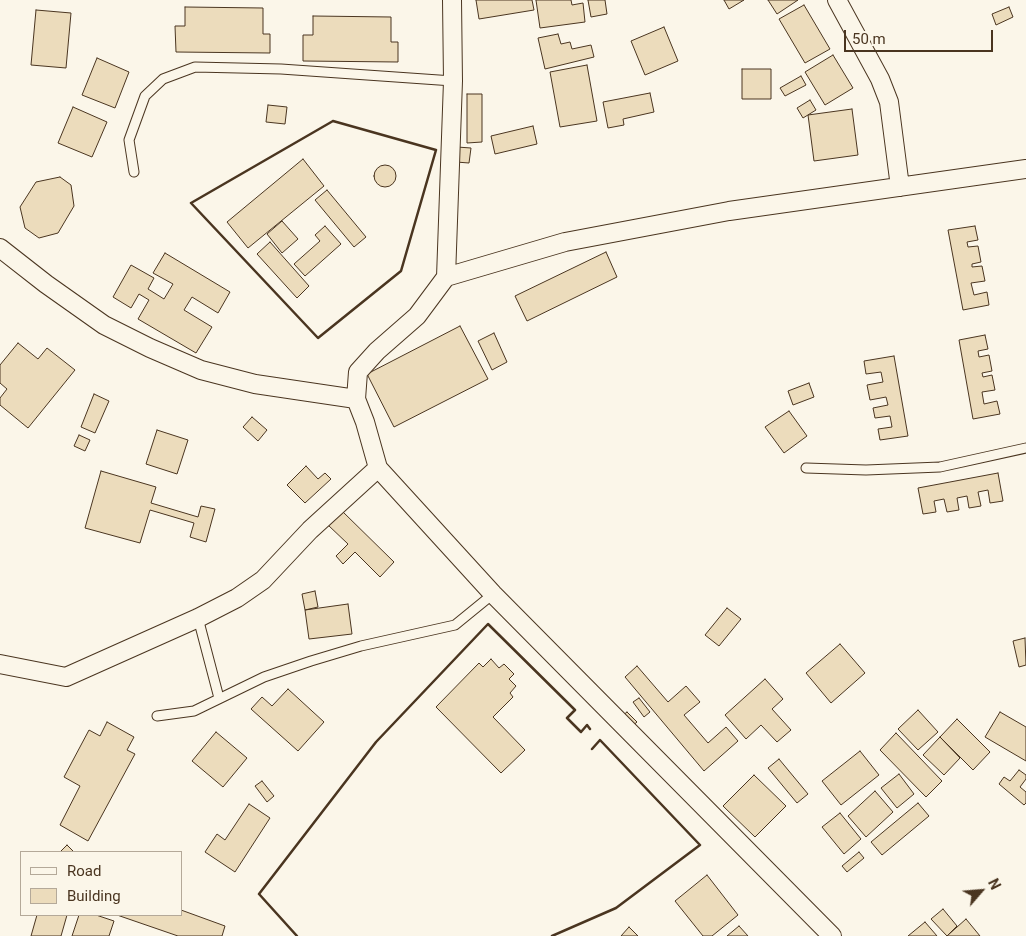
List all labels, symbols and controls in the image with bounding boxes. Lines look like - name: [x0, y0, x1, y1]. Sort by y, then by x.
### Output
- scale bar: [846, 20, 995, 52]
- text: 50 m: [852, 30, 886, 48]
- legend: [20, 851, 182, 916]
- text: Road: [67, 862, 101, 880]
- north arrow: [956, 866, 1006, 916]
- text: N: [985, 876, 1004, 892]
- text: Building: [67, 887, 121, 905]

